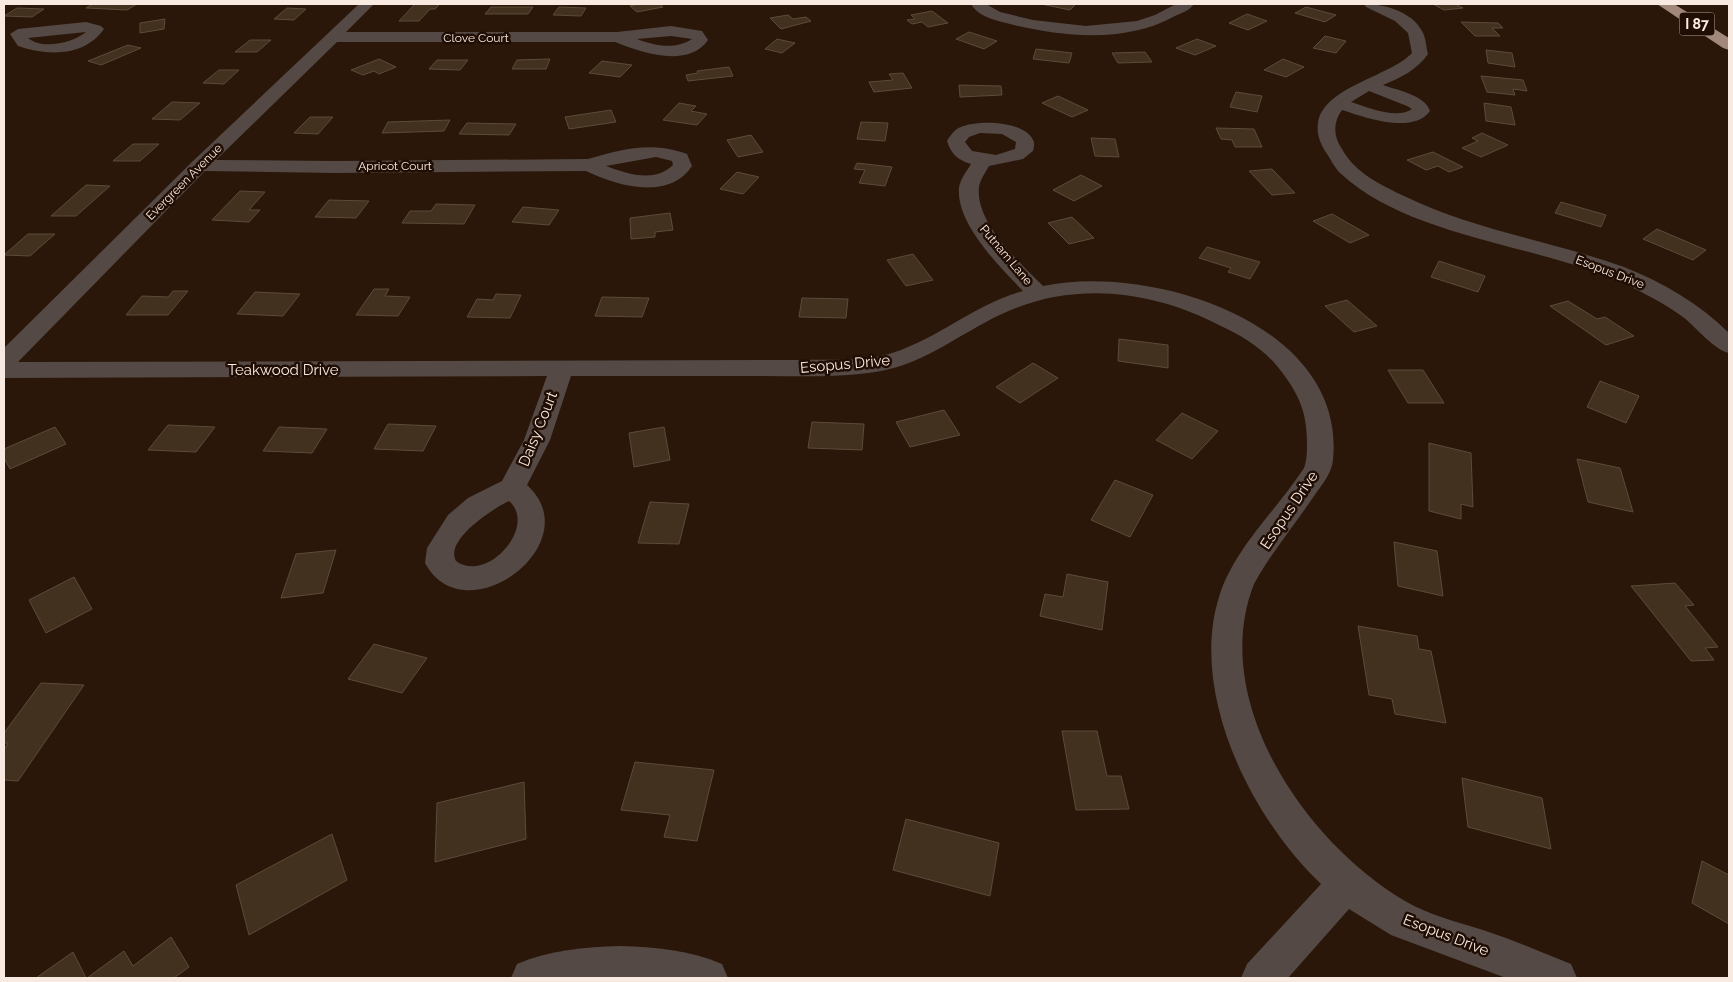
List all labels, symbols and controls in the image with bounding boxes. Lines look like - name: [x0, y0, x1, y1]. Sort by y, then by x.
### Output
- road number: I 87: [1680, 12, 1714, 36]
- street label: Clove Court: [443, 31, 509, 45]
- street label: Evergreen Avenue: [143, 141, 225, 223]
- street label: Apricot Court: [358, 159, 432, 173]
- street label: Putnam Lane: [977, 222, 1035, 288]
- street label: Esopus Drive: [1574, 253, 1646, 291]
- street label: Esopus Drive: [799, 351, 891, 377]
- street label: Teakwood Drive: [227, 361, 339, 379]
- street label: Daisy Court: [515, 389, 561, 469]
- street label: Esopus Drive: [1256, 467, 1322, 552]
- street label: Esopus Drive: [1401, 910, 1492, 960]

